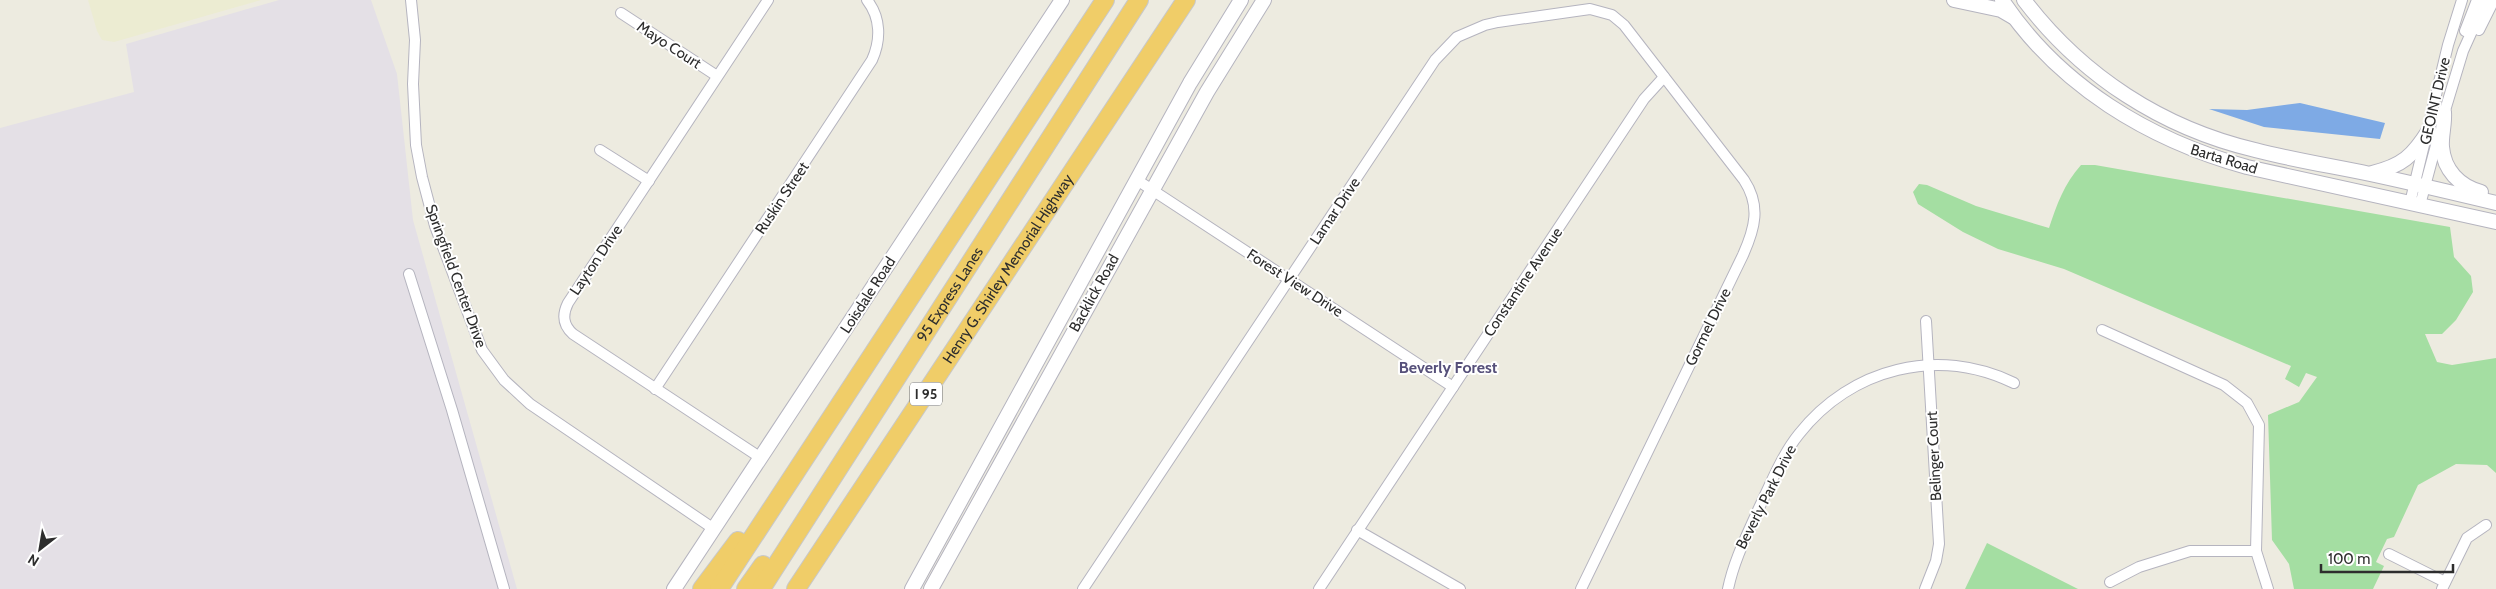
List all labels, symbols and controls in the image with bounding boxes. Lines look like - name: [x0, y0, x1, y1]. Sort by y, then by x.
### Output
- street label: Mayo Court: [633, 18, 705, 72]
- street label: GEOINT Drive: [2416, 55, 2454, 146]
- street label: Barta Road: [2188, 140, 2260, 178]
- street label: Ruskin Street: [751, 158, 813, 238]
- street label: Henry G. Shirley Memorial Highway: [939, 170, 1077, 367]
- street label: Lamar Drive: [1306, 174, 1364, 248]
- street label: Springfield Center Drive: [422, 202, 490, 350]
- street label: Layton Drive: [566, 221, 626, 298]
- street label: Constantine Avenue: [1480, 224, 1566, 340]
- street label: 95 Express Lanes: [913, 244, 987, 345]
- street label: Forest View Drive: [1244, 245, 1347, 321]
- street label: Backlick Road: [1065, 251, 1123, 335]
- street label: Loisdale Road: [837, 253, 899, 337]
- street label: Gormel Drive: [1681, 285, 1735, 369]
- district label: Beverly Forest: [1399, 358, 1498, 377]
- road number: I 95: [910, 382, 942, 406]
- street label: Belinger Court: [1923, 411, 1945, 501]
- street label: Beverly Park Drive: [1732, 442, 1800, 552]
- north arrow: [15, 524, 65, 574]
- scale bar: [2321, 542, 2454, 574]
- text: N: [24, 550, 42, 570]
- text: 100 m: [2328, 550, 2370, 568]

